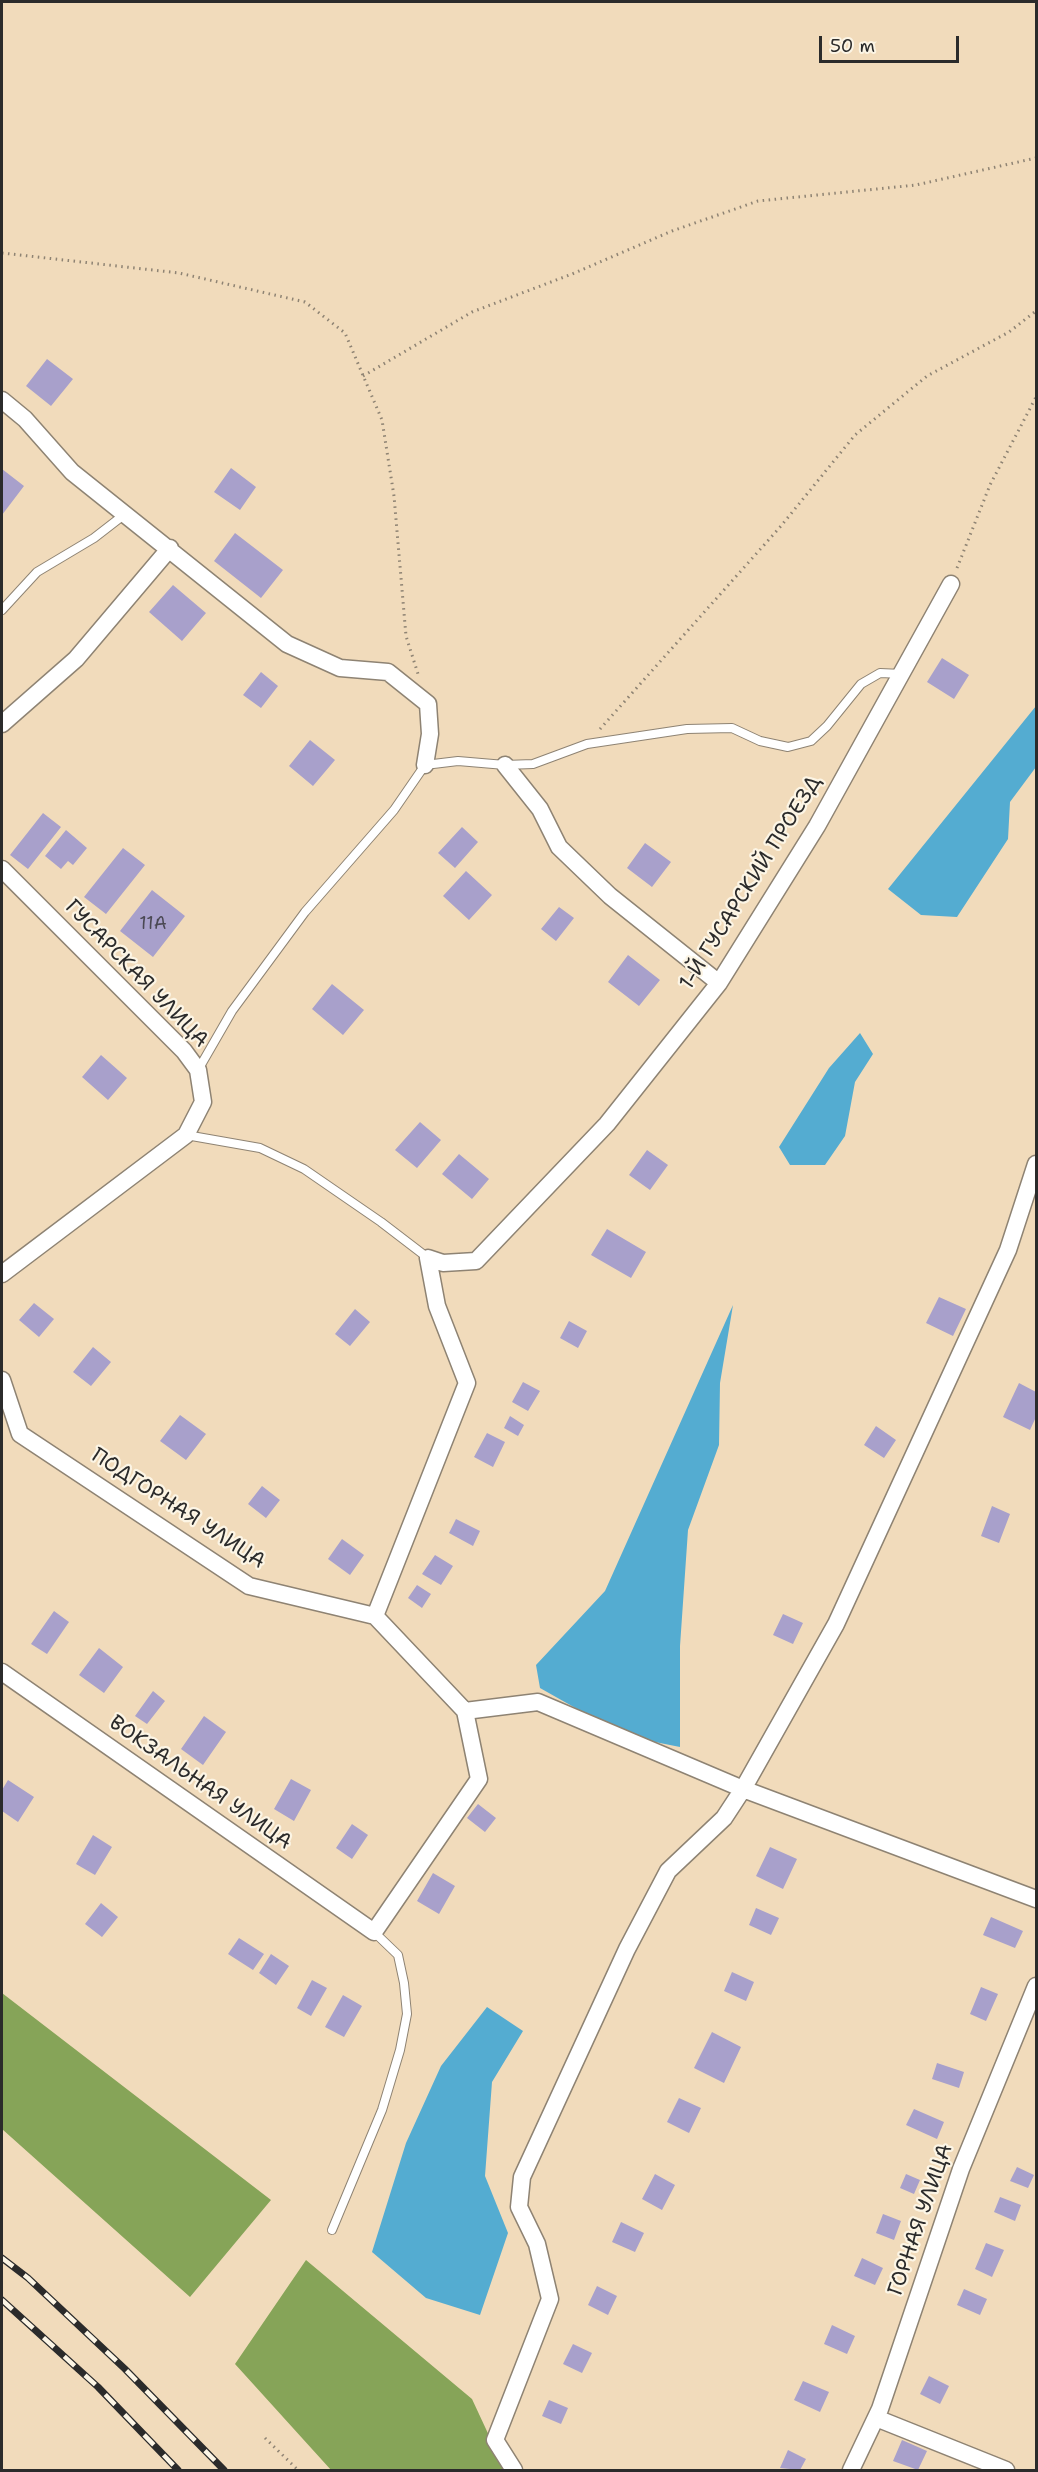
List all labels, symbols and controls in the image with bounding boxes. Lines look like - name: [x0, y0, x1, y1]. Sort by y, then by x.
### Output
- scale bar: [822, 24, 962, 62]
- text: 50 m: [830, 34, 875, 58]
- street label: 1-Й ГУСАРСКИЙ ПРОЕЗД: [675, 771, 827, 995]
- street label: ГУСАРСКАЯ УЛИЦА: [59, 895, 213, 1053]
- house number: 11А: [139, 913, 167, 935]
- street label: ПОДГОРНАЯ УЛИЦА: [86, 1443, 270, 1575]
- street label: ВОКЗАЛЬНАЯ УЛИЦА: [104, 1710, 296, 1856]
- street label: ГОРНАЯ УЛИЦА: [883, 2141, 959, 2299]

